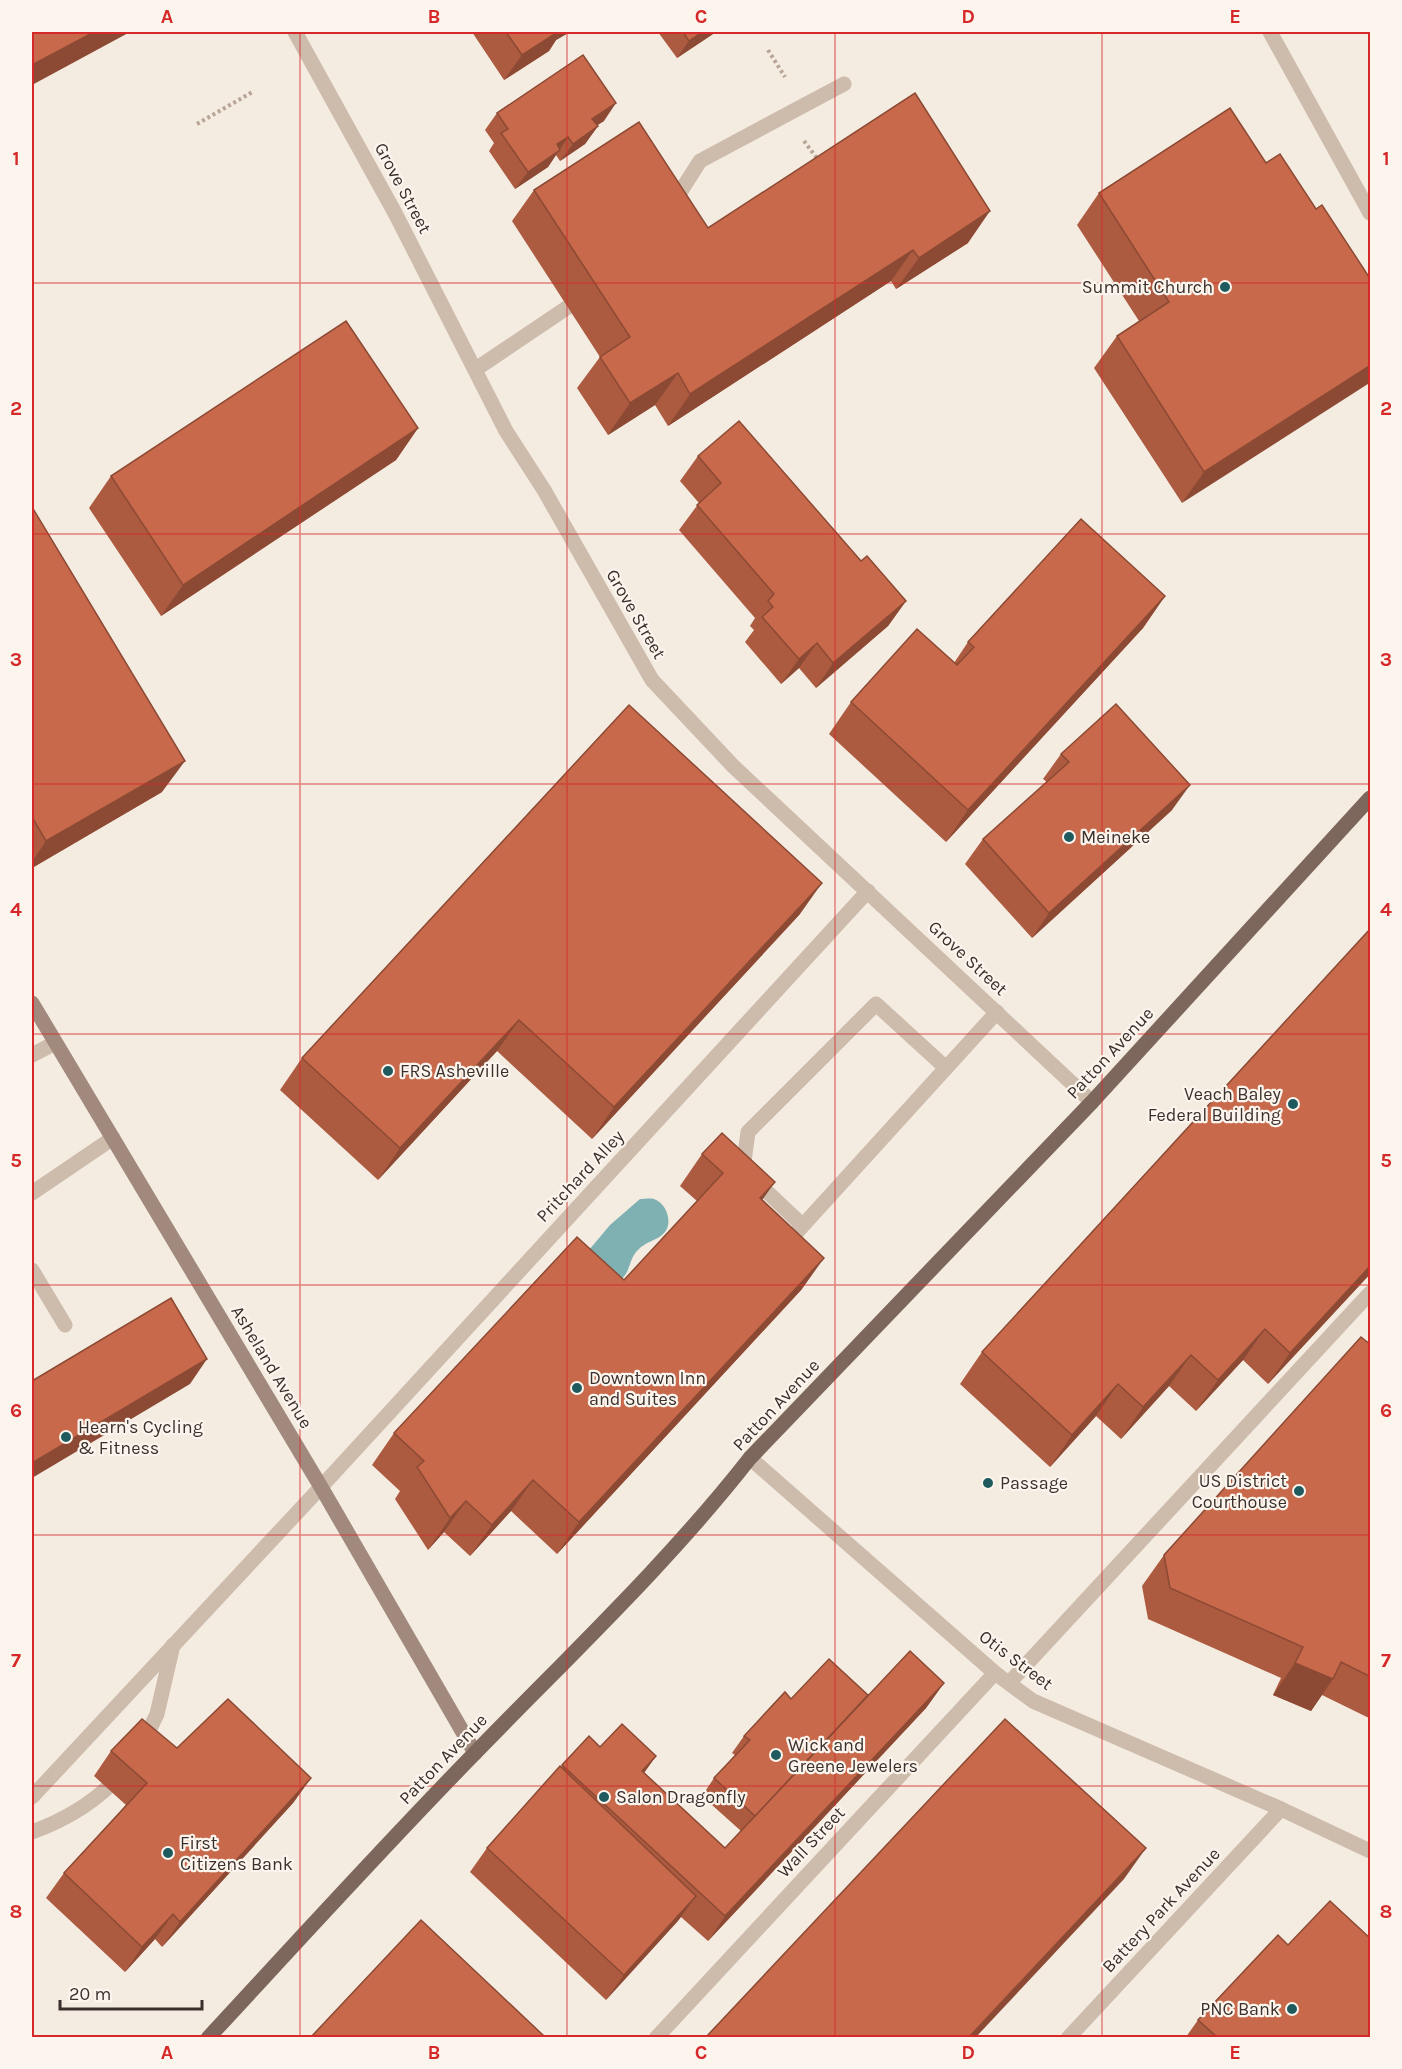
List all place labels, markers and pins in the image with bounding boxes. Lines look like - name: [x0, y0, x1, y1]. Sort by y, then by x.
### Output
- place label: Summit Church: [1082, 276, 1213, 298]
- marker: Summit Church: [1218, 280, 1232, 294]
- place label: Meineke: [1081, 826, 1150, 848]
- marker: Meineke: [1062, 830, 1076, 844]
- place label: FRS Asheville: [400, 1060, 509, 1082]
- marker: FRS Asheville: [381, 1064, 395, 1078]
- place label: Veach Baley Federal Building: [1148, 1083, 1282, 1126]
- marker: Veach Baley Federal Building: [1286, 1097, 1300, 1111]
- place label: Downtown Inn and Suites: [589, 1367, 706, 1410]
- marker: Downtown Inn and Suites: [570, 1381, 584, 1395]
- place label: Hearn's Cycling & Fitness: [78, 1416, 203, 1459]
- marker: Hearn's Cycling & Fitness: [59, 1430, 73, 1444]
- place label: US District Courthouse: [1192, 1470, 1287, 1513]
- place label: Passage: [1000, 1472, 1068, 1494]
- marker: Passage: [981, 1476, 995, 1490]
- marker: US District Courthouse: [1292, 1484, 1306, 1498]
- place label: Wick and Greene Jewelers: [788, 1734, 918, 1777]
- marker: Wick and Greene Jewelers: [769, 1748, 783, 1762]
- place label: Salon Dragonfly: [616, 1786, 746, 1808]
- marker: Salon Dragonfly: [597, 1790, 611, 1804]
- place label: First Citizens Bank: [180, 1832, 293, 1875]
- marker: First Citizens Bank: [161, 1846, 175, 1860]
- place label: PNC Bank: [1200, 1998, 1280, 2020]
- marker: PNC Bank: [1285, 2002, 1299, 2016]

